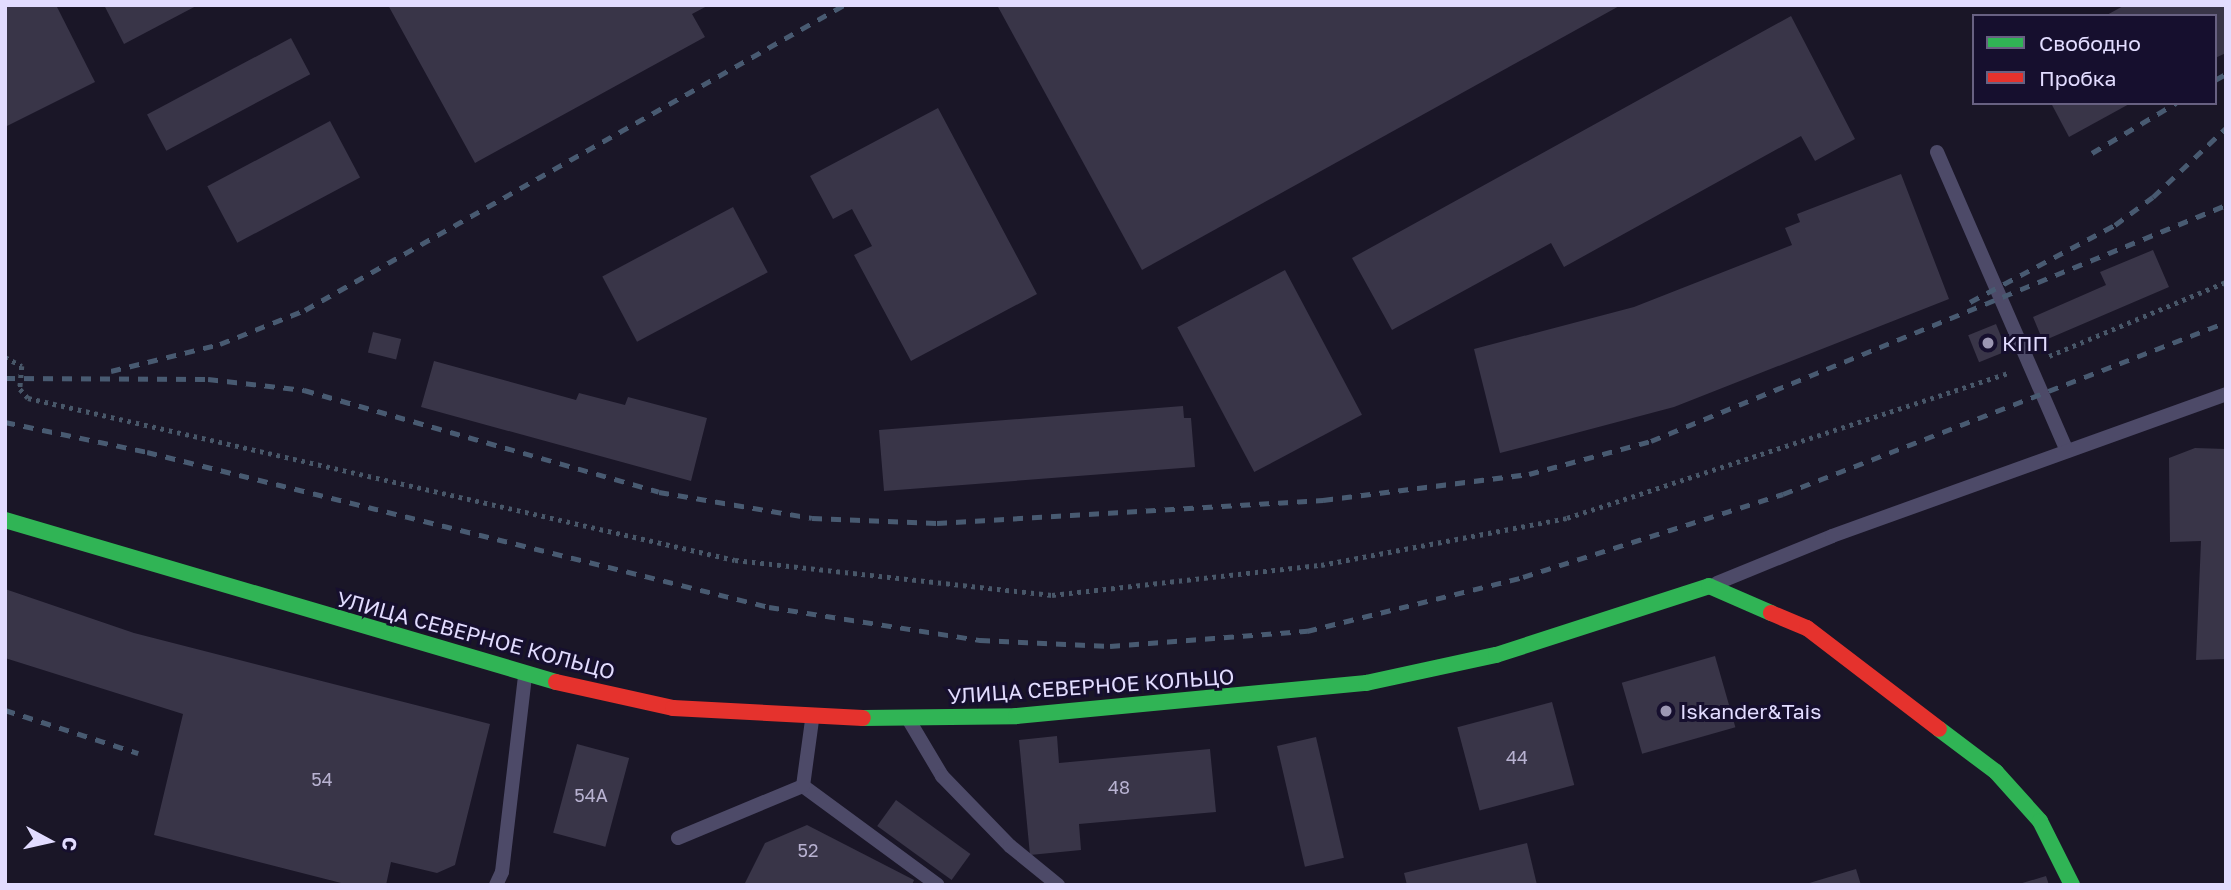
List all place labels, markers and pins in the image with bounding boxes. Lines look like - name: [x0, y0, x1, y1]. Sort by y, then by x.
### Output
- place label: КПП: [2002, 330, 2048, 356]
- marker: КПП: [1980, 335, 1996, 351]
- place label: Iskander&Tais: [1680, 698, 1821, 724]
- marker: Iskander&Tais: [1658, 703, 1674, 719]

